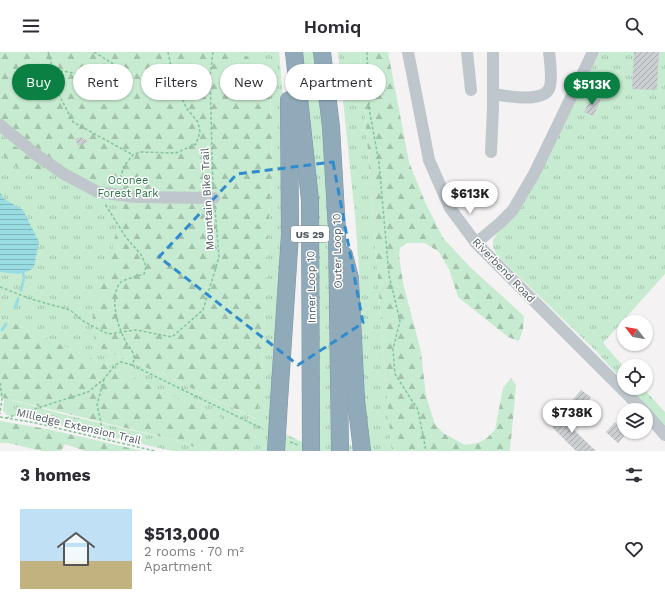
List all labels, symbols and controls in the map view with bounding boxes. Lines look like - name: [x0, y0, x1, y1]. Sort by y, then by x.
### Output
- icon: menu: [20, 15, 42, 37]
- icon: search: [623, 15, 645, 37]
- text: Homiq: [304, 16, 361, 37]
- chip: Buy: [12, 64, 65, 100]
- chip: Rent: [73, 64, 133, 100]
- chip: Filters: [141, 64, 212, 100]
- chip: New: [220, 64, 277, 100]
- chip: Apartment: [285, 64, 386, 100]
- pin: $513K: [564, 72, 620, 106]
- text: $513K: [573, 77, 611, 92]
- street label: Mountain Bike Trail: [198, 147, 217, 250]
- park label: Oconee Forest Park: [97, 174, 159, 200]
- pin: $613K: [442, 181, 498, 215]
- text: $613K: [451, 186, 489, 201]
- street label: Outer Loop 10: [330, 213, 345, 289]
- road number: US 29: [291, 226, 329, 242]
- street label: Riverbend Road: [470, 236, 538, 305]
- street label: Inner Loop 10: [304, 251, 319, 323]
- north arrow: [617, 315, 653, 351]
- map controls: [617, 315, 653, 439]
- button: locate: [617, 359, 653, 395]
- pin: $738K: [544, 400, 600, 434]
- button: layers: [617, 403, 653, 439]
- text: $738K: [551, 405, 593, 420]
- street label: Milledge Extension Trail: [15, 406, 143, 447]
- icon: filters: [623, 464, 645, 486]
- text: 3 homes: [20, 465, 91, 485]
- text: $513,000: [144, 524, 220, 544]
- icon: home: [52, 525, 100, 573]
- icon: heart: [623, 538, 645, 560]
- text: 2 rooms · 70 m²: [144, 544, 244, 559]
- text: Apartment: [144, 559, 212, 574]

